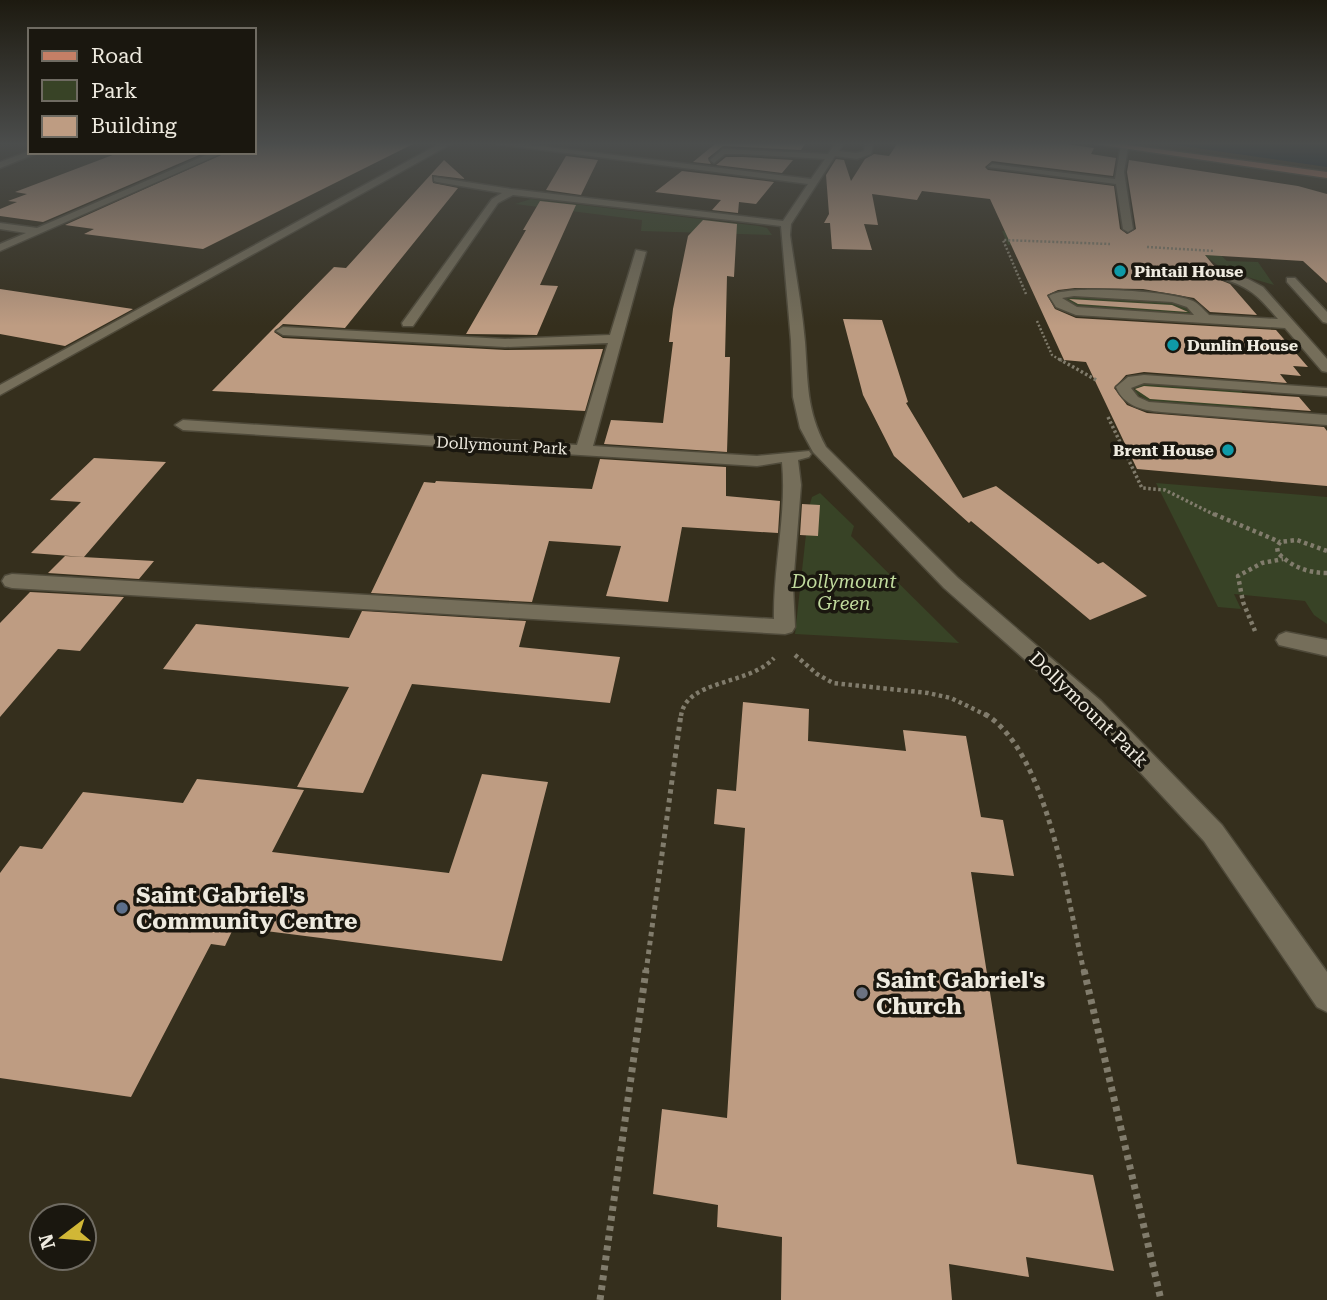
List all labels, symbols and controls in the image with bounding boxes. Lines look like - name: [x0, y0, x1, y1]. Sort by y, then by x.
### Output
- legend: [28, 28, 256, 154]
- text: Road: [91, 44, 143, 68]
- text: Park: [91, 79, 137, 103]
- text: Building: [91, 114, 177, 138]
- place label: Pintail House: [1134, 262, 1243, 281]
- marker: Pintail House: [1112, 263, 1128, 279]
- place label: Dunlin House: [1187, 336, 1298, 355]
- marker: Dunlin House: [1165, 337, 1181, 353]
- street label: Dollymount Park: [436, 433, 568, 458]
- place label: Brent House: [1113, 441, 1214, 460]
- marker: Brent House: [1220, 442, 1236, 458]
- park label: Dollymount Green: [790, 570, 897, 615]
- street label: Dollymount Park: [1024, 647, 1153, 772]
- place label: Saint Gabriel's Community Centre: [136, 882, 357, 935]
- marker: Saint Gabriel's Community Centre: [114, 900, 130, 916]
- place label: Saint Gabriel's Church: [876, 967, 1045, 1020]
- marker: Saint Gabriel's Church: [854, 985, 870, 1001]
- north arrow: [28, 1202, 98, 1272]
- text: N: [34, 1231, 60, 1252]

